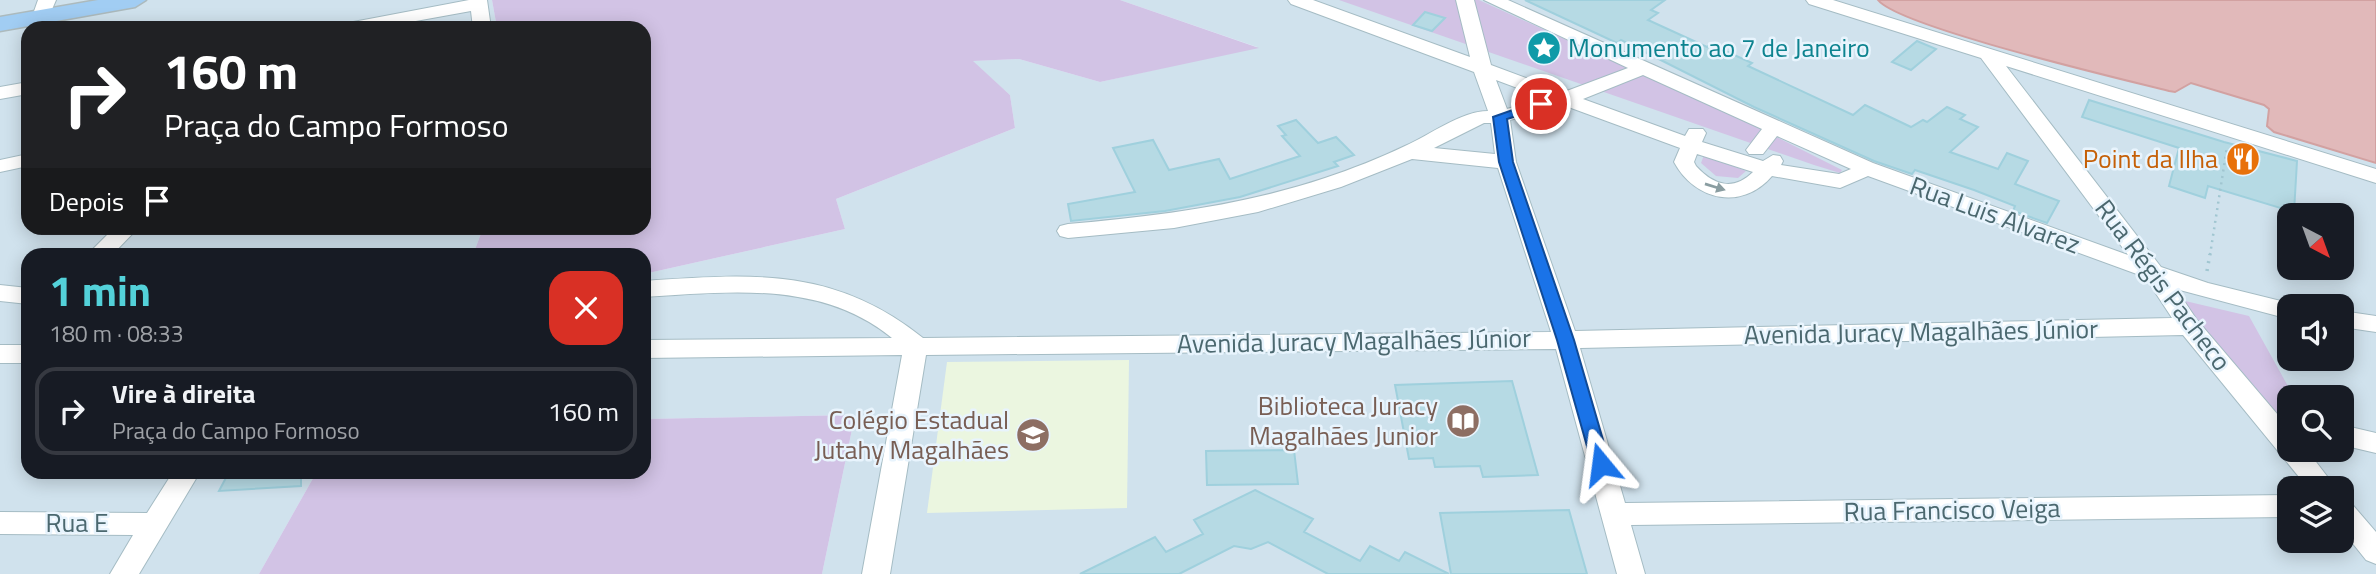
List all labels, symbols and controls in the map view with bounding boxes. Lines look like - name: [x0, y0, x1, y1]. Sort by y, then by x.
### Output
- place label: Monumento ao 7 de Janeiro: [1568, 28, 1870, 67]
- place icon: Monumento ao 7 de Janeiro: [1525, 29, 1563, 67]
- text: 160 m: [164, 33, 298, 108]
- icon: right: [49, 49, 140, 140]
- pin: [1511, 74, 1571, 134]
- icon: arrive: [1522, 85, 1560, 123]
- text: Praça do Campo Formoso: [164, 101, 509, 149]
- place label: Point da Ilha: [2083, 139, 2218, 178]
- restaurant icon: Point da Ilha: [2224, 140, 2262, 178]
- street label: Rua Luis Alvarez: [1905, 166, 2086, 263]
- text: Depois: [49, 182, 124, 221]
- icon: arrive: [138, 182, 176, 220]
- one-way arrow: [1705, 183, 1726, 193]
- street label: Rua Régis Pacheco: [2086, 191, 2241, 379]
- north arrow: [2277, 203, 2354, 280]
- map controls: [2277, 203, 2354, 553]
- text: 1 min: [49, 258, 151, 322]
- button: close: [549, 271, 623, 345]
- button: sound: [2277, 294, 2354, 371]
- street label: Avenida Juracy Magalhães Júnior: [1743, 309, 2099, 354]
- text: 180 m · 08:33: [49, 316, 184, 351]
- street label: Avenida Juracy Magalhães Júnior: [1176, 318, 1532, 363]
- text: Vire à direita: [112, 374, 255, 413]
- button: search: [2277, 385, 2354, 462]
- place label: Biblioteca Juracy Magalhães Junior: [1249, 386, 1438, 455]
- icon: right: [53, 392, 91, 430]
- text: 160 m: [548, 392, 619, 431]
- place label: Colégio Estadual Jutahy Magalhães: [814, 400, 1009, 469]
- library icon: Biblioteca Juracy Magalhães Junior: [1444, 402, 1482, 440]
- text: Praça do Campo Formoso: [112, 413, 360, 448]
- school or university icon: Colégio Estadual Jutahy Magalhães: [1014, 416, 1052, 454]
- position arrow: [1564, 427, 1638, 501]
- button: layers: [2277, 476, 2354, 553]
- street label: Rua Francisco Veiga: [1843, 488, 2061, 531]
- street label: Rua E: [46, 503, 108, 542]

